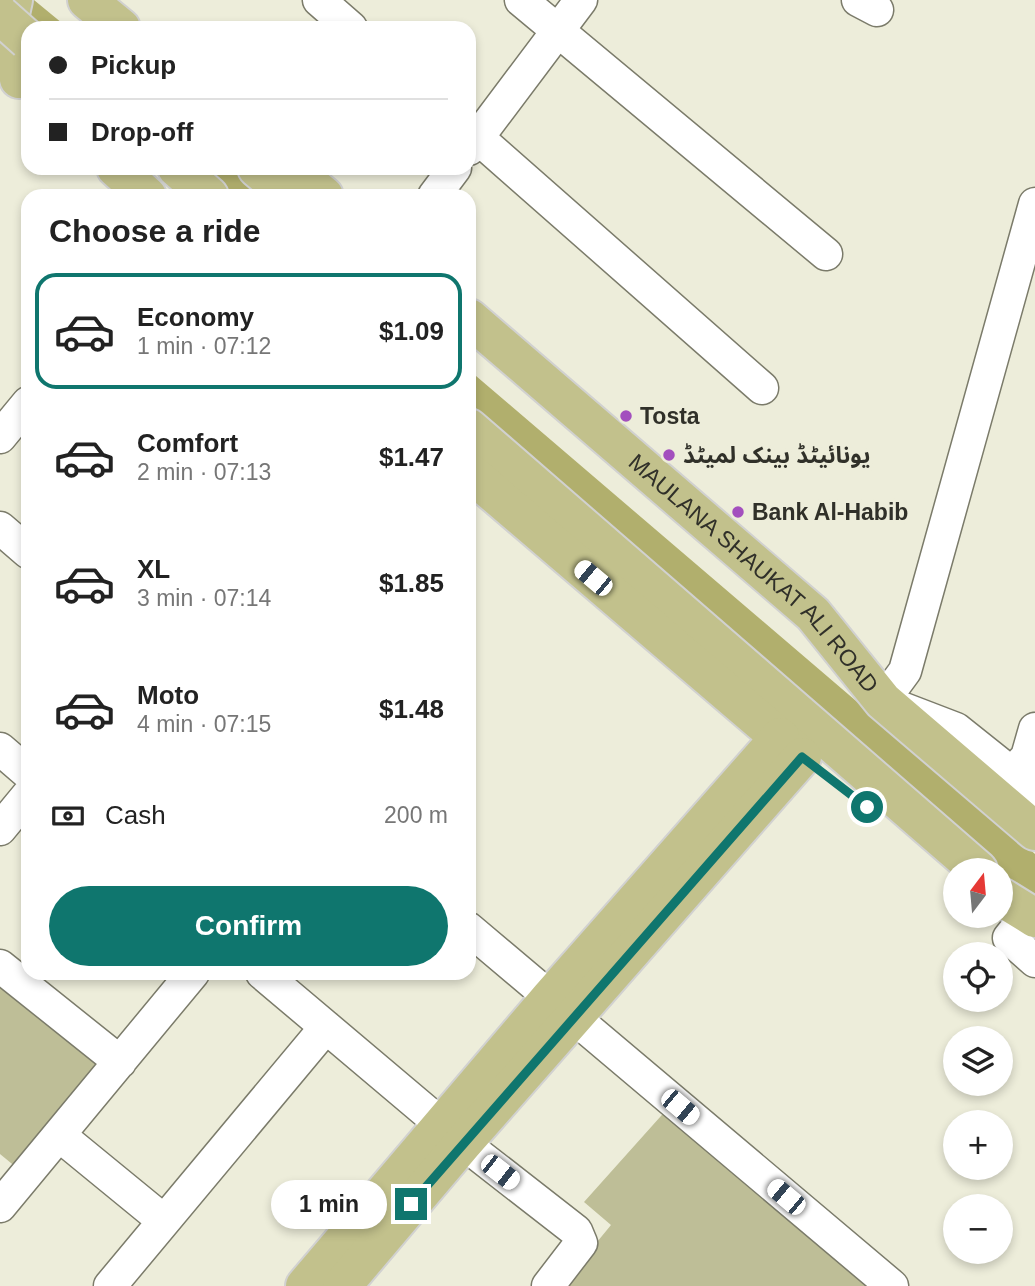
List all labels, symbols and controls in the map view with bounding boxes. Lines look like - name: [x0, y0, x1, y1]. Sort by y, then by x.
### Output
- text: Pickup: [91, 50, 176, 80]
- text: Drop-off: [91, 117, 194, 147]
- text: Choose a ride: [49, 213, 261, 249]
- icon: car: [53, 300, 116, 363]
- text: Economy: [137, 302, 254, 332]
- text: $1.09: [379, 316, 444, 346]
- text: 1 min · 07:12: [137, 333, 271, 359]
- place label: Tosta: [640, 403, 700, 429]
- marker: Tosta: [618, 408, 634, 424]
- icon: car: [53, 426, 116, 489]
- text: Comfort: [137, 428, 238, 458]
- text: $1.47: [379, 442, 444, 472]
- place label: یونائیٹڈ بینک لمیٹڈ: [683, 442, 871, 468]
- marker: یونائیٹڈ بینک لمیٹڈ: [661, 447, 677, 463]
- street label: MAULANA SHAUKAT ALI ROAD: [624, 449, 884, 698]
- text: 2 min · 07:13: [137, 459, 271, 485]
- place label: Bank Al-Habib: [752, 499, 908, 525]
- marker: Bank Al-Habib: [730, 504, 746, 520]
- icon: car: [53, 552, 116, 615]
- text: XL: [137, 554, 170, 584]
- car: [571, 556, 616, 600]
- text: $1.85: [379, 568, 444, 598]
- text: 3 min · 07:14: [137, 585, 271, 611]
- icon: car: [53, 678, 116, 741]
- text: Moto: [137, 680, 199, 710]
- text: $1.48: [379, 694, 444, 724]
- text: 4 min · 07:15: [137, 711, 271, 737]
- route start: [851, 791, 883, 823]
- icon: cash: [49, 797, 87, 835]
- text: Cash: [105, 800, 166, 830]
- text: 200 m: [384, 802, 448, 828]
- north arrow: [943, 858, 1013, 928]
- map controls: [943, 858, 1013, 1264]
- button: Confirm: [49, 886, 448, 966]
- button: locate: [943, 942, 1013, 1012]
- button: layers: [943, 1026, 1013, 1096]
- car: [658, 1085, 703, 1129]
- button: +: [943, 1110, 1013, 1180]
- car: [477, 1151, 524, 1193]
- car: [764, 1175, 809, 1219]
- callout: 1 min: [271, 1180, 386, 1228]
- route end: [395, 1188, 427, 1220]
- text: 1 min: [299, 1191, 359, 1217]
- button: −: [943, 1194, 1013, 1264]

